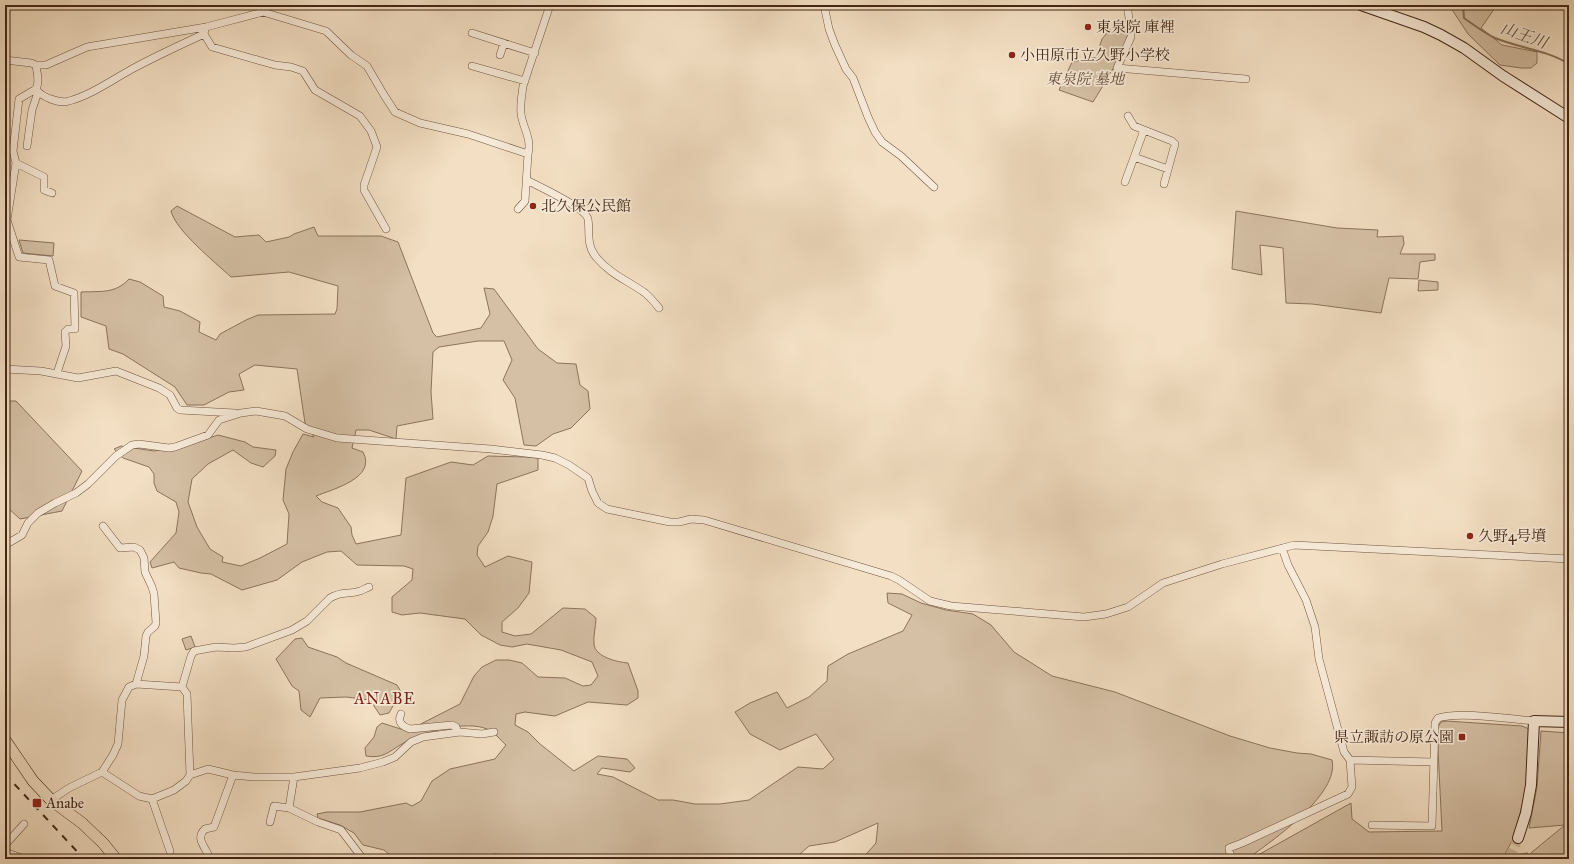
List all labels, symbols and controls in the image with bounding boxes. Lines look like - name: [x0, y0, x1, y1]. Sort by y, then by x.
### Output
- place label: 東泉院 庫裡: [1096, 18, 1174, 36]
- water label: 山王川: [1498, 18, 1552, 53]
- marker: 東泉院 庫裡: [1083, 22, 1093, 32]
- place label: 小田原市立久野小学校: [1020, 46, 1170, 64]
- marker: 小田原市立久野小学校: [1007, 50, 1017, 60]
- park label: 東泉院 墓地: [1046, 70, 1126, 88]
- place label: 北久保公民館: [541, 197, 631, 215]
- marker: 北久保公民館: [528, 201, 538, 211]
- place label: 久野4号墳: [1478, 527, 1546, 545]
- marker: 久野4号墳: [1465, 531, 1475, 541]
- district label: ANABE: [353, 689, 416, 708]
- place label: 県立諏訪の原公園: [1334, 728, 1454, 746]
- marker: 県立諏訪の原公園: [1457, 732, 1467, 742]
- place label: Anabe: [45, 794, 84, 812]
- marker: Anabe: [31, 797, 43, 809]

